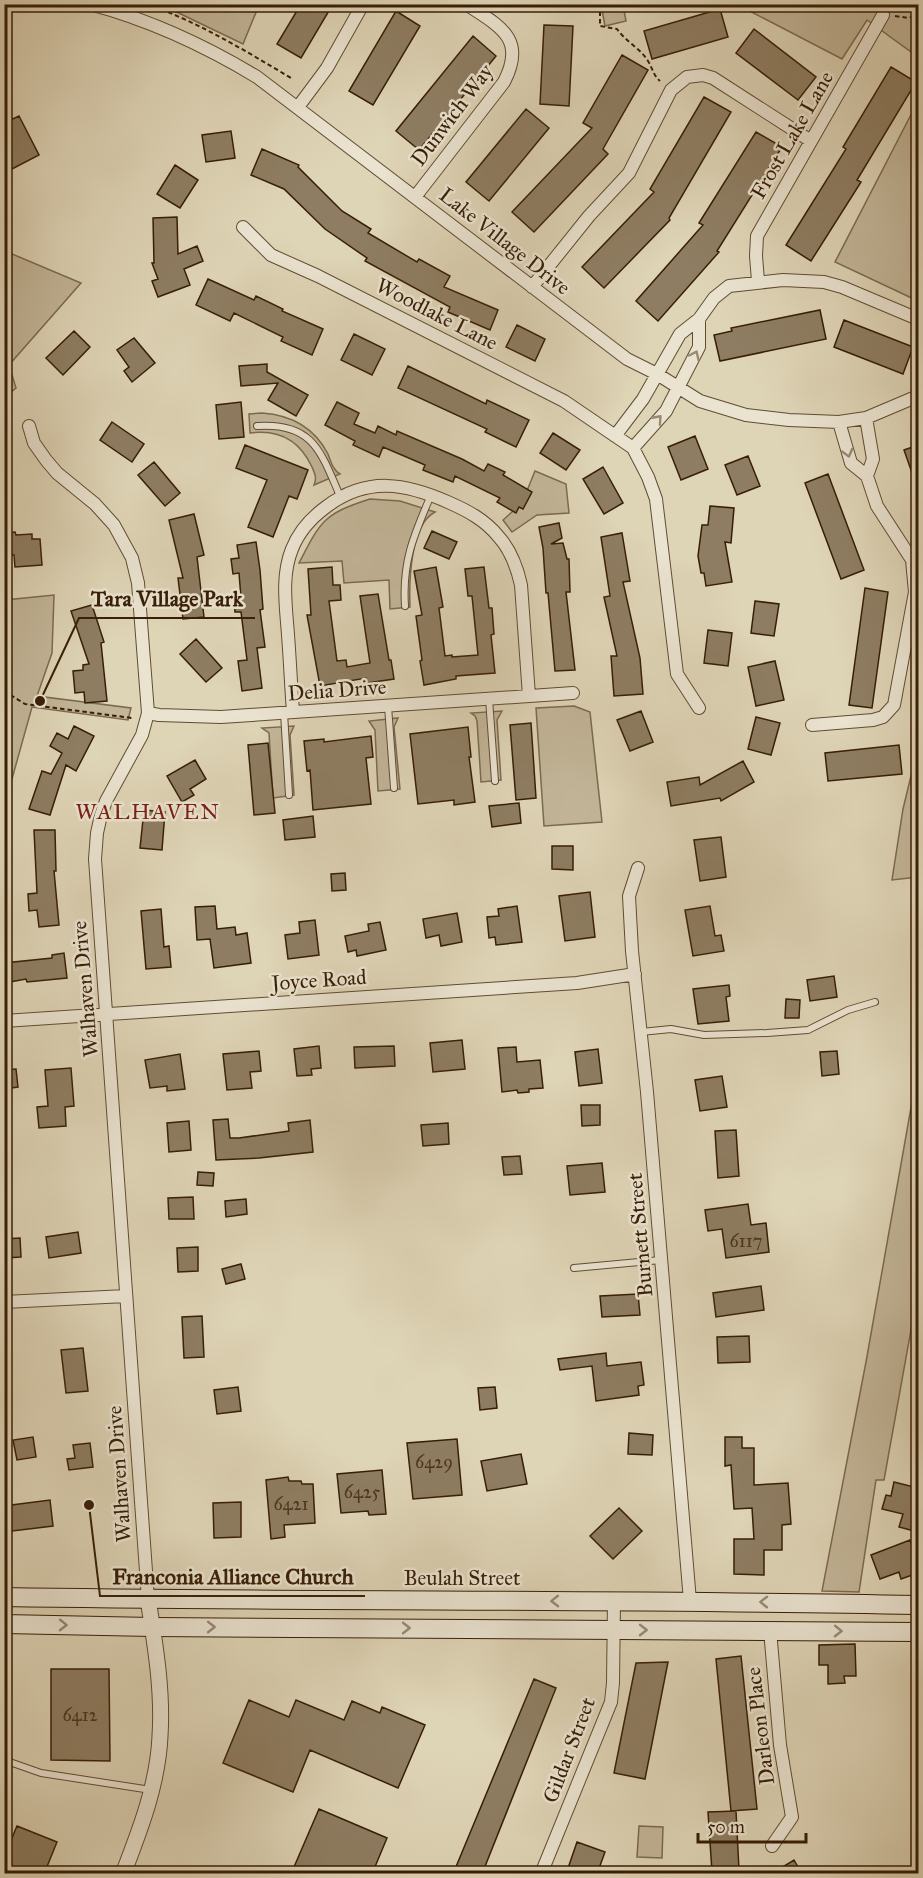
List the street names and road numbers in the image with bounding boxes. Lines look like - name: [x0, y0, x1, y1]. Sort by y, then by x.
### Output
- street label: Dunwich Way: [405, 58, 499, 171]
- street label: Frost Lake Lane: [745, 66, 839, 203]
- street label: Lake Village Drive: [434, 182, 576, 300]
- street label: Woodlake Lane: [372, 272, 502, 356]
- street label: Delia Drive: [287, 674, 387, 706]
- street label: Walhaven Drive: [66, 919, 104, 1058]
- street label: Joyce Road: [269, 964, 368, 996]
- street label: Burnett Street: [622, 1171, 658, 1298]
- street label: Walhaven Drive: [101, 1405, 137, 1543]
- street label: Beulah Street: [404, 1565, 521, 1591]
- street label: Darleon Place: [740, 1665, 780, 1786]
- street label: Gildar Street: [537, 1693, 601, 1806]

